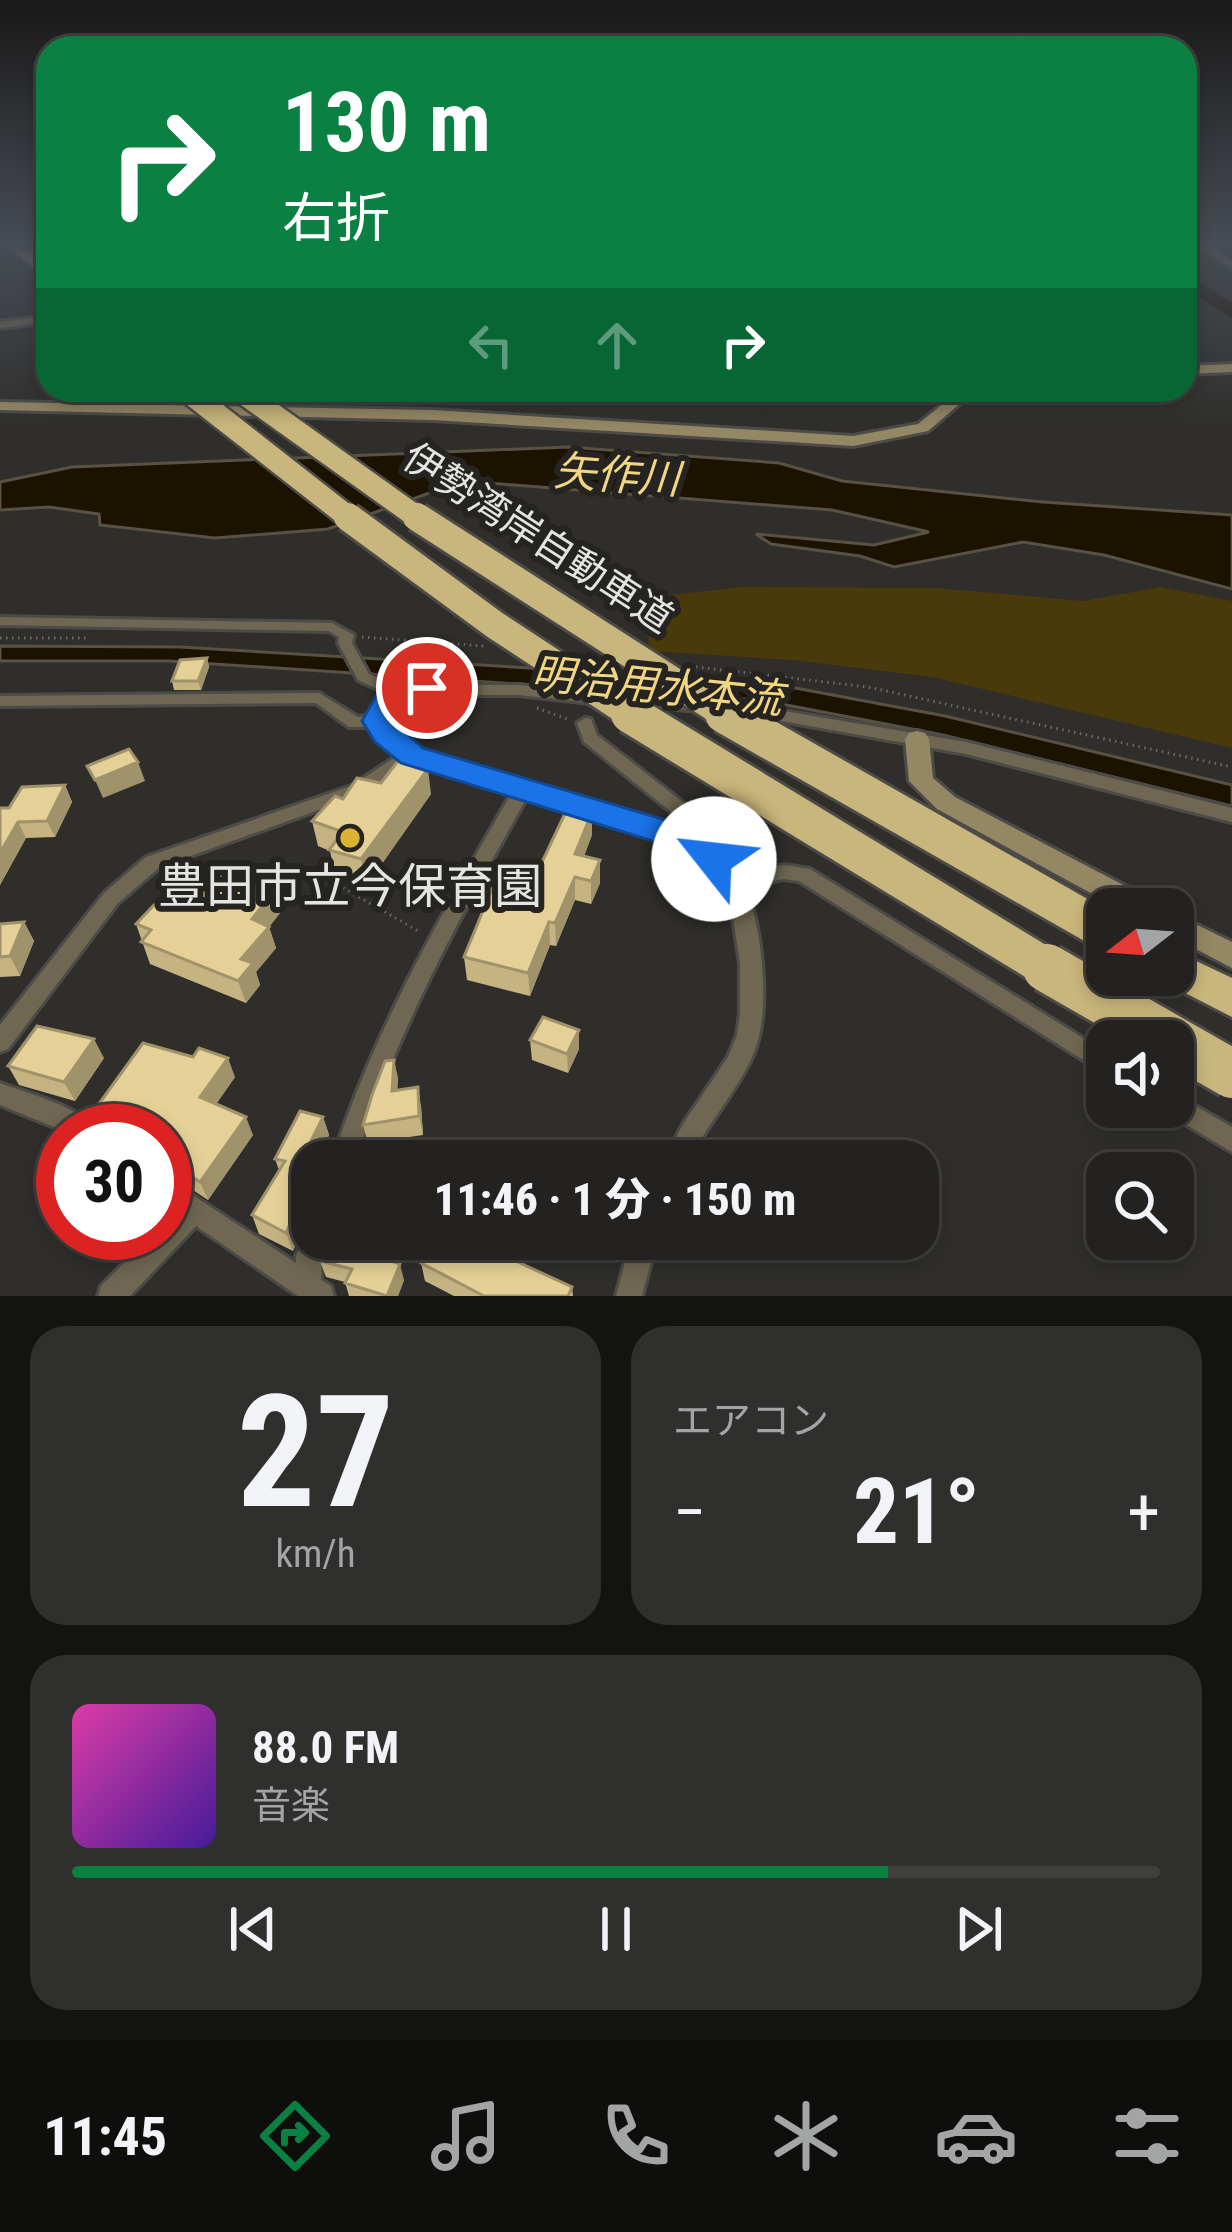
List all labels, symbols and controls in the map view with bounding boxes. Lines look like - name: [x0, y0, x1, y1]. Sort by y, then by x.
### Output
- text: 130 m: [282, 73, 491, 172]
- icon: right: [84, 84, 240, 240]
- text: 右折: [282, 187, 390, 250]
- icon: left: [458, 312, 524, 378]
- icon: ahead: [584, 312, 650, 378]
- icon: right: [710, 312, 776, 378]
- street label: 伊勢湾岸自動車道: [395, 434, 681, 642]
- water label: 矢作川: [552, 446, 686, 504]
- pin: [376, 637, 478, 739]
- water label: 明治用水本流: [529, 648, 791, 724]
- icon: arrive: [394, 655, 460, 721]
- position arrow: [651, 796, 777, 922]
- marker: 豊田市立今保育園: [337, 825, 363, 851]
- place label: 豊田市立今保育園: [158, 858, 542, 915]
- north arrow: [1086, 888, 1194, 996]
- map controls: [1086, 888, 1194, 1260]
- button: sound: [1086, 1020, 1194, 1128]
- speed limit sign: 30: [36, 1104, 192, 1260]
- button: search: [1086, 1152, 1194, 1260]
- text: 11:46 · 1 分 · 150 m: [434, 1173, 796, 1226]
- text: 27: [237, 1361, 394, 1544]
- text: エアコン: [673, 1398, 829, 1444]
- text: 21°: [853, 1460, 980, 1565]
- text: −: [673, 1474, 706, 1551]
- text: +: [1127, 1474, 1160, 1551]
- text: km/h: [275, 1531, 356, 1577]
- text: 88.0 FM: [252, 1721, 399, 1774]
- text: 音楽: [252, 1783, 330, 1829]
- icon: previous: [220, 1896, 286, 1962]
- icon: pause: [583, 1896, 649, 1962]
- icon: next: [946, 1896, 1012, 1962]
- icon: directions: [253, 2094, 337, 2178]
- icon: music: [424, 2094, 508, 2178]
- icon: phone: [594, 2094, 678, 2178]
- icon: climate: [764, 2094, 848, 2178]
- icon: car: [934, 2094, 1018, 2178]
- icon: filters: [1105, 2094, 1189, 2178]
- text: 11:45: [43, 2105, 167, 2168]

